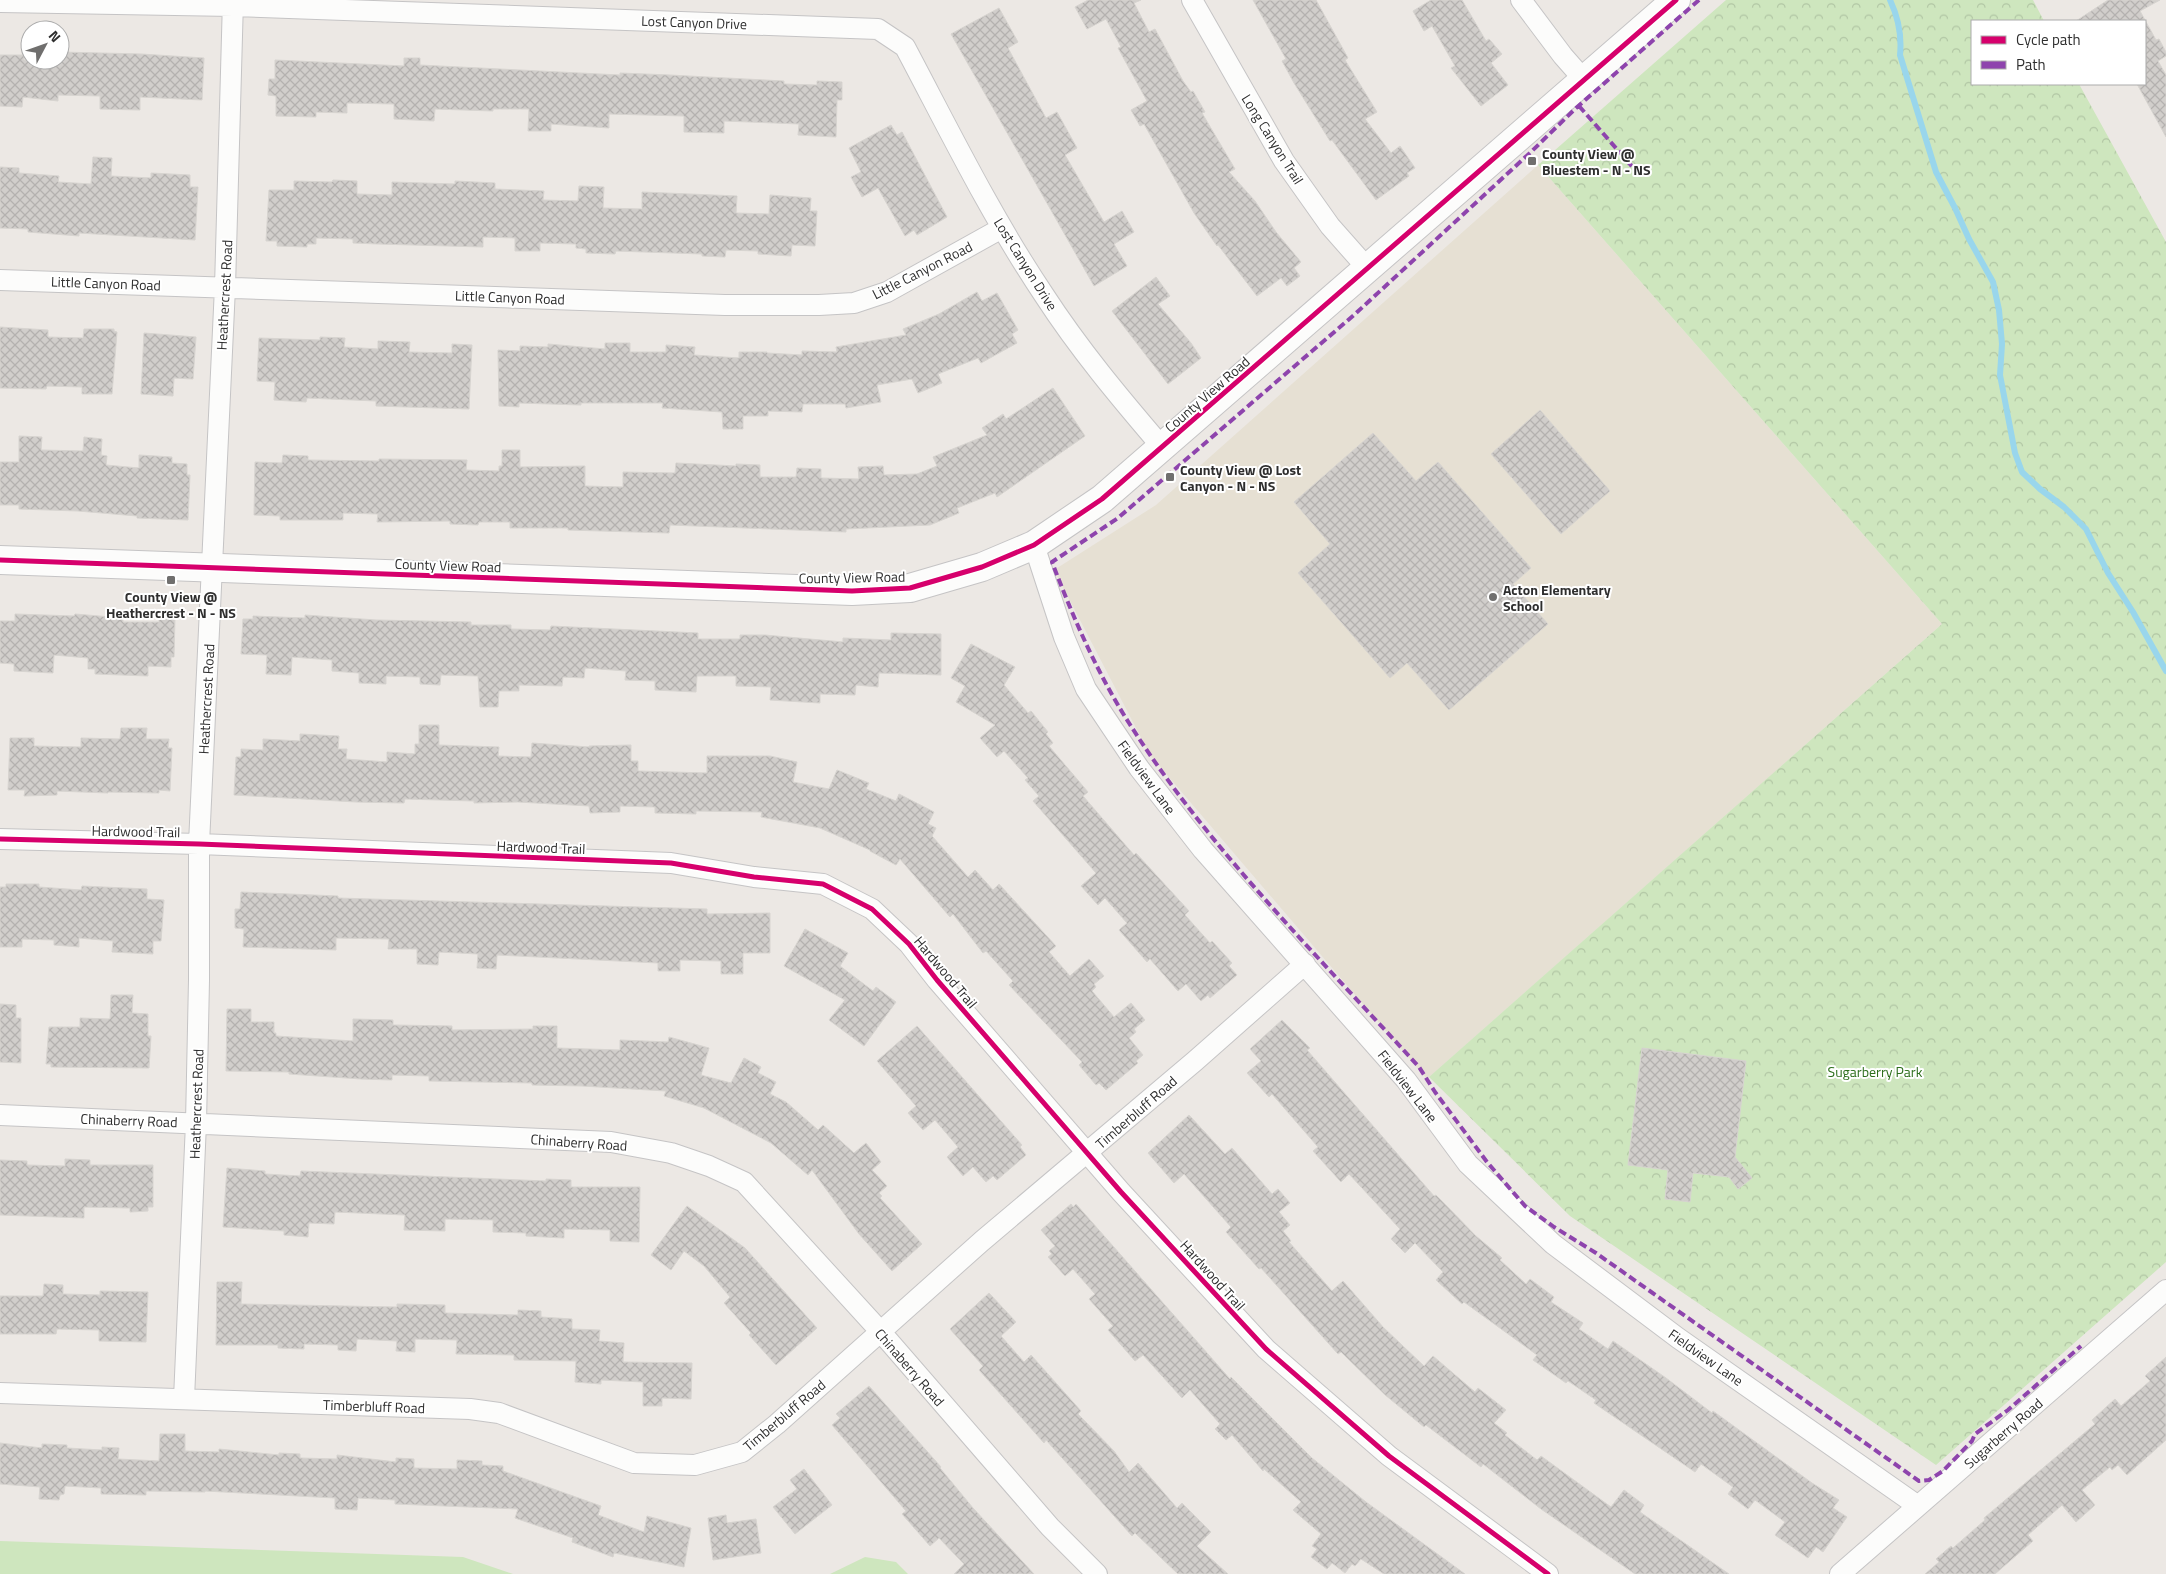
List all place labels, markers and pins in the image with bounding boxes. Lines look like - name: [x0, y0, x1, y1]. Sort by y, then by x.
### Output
- place label: County View @ Bluestem - N - NS: [1542, 143, 1651, 180]
- marker: County View @ Bluestem - N - NS: [1526, 155, 1538, 167]
- place label: County View @ Lost Canyon - N - NS: [1180, 459, 1301, 496]
- marker: County View @ Lost Canyon - N - NS: [1164, 471, 1176, 483]
- marker: County View @ Heathercrest - N - NS: [165, 574, 177, 586]
- place label: Acton Elementary School: [1503, 579, 1611, 616]
- place label: County View @ Heathercrest - N - NS: [106, 586, 236, 623]
- marker: Acton Elementary School: [1487, 591, 1499, 603]

